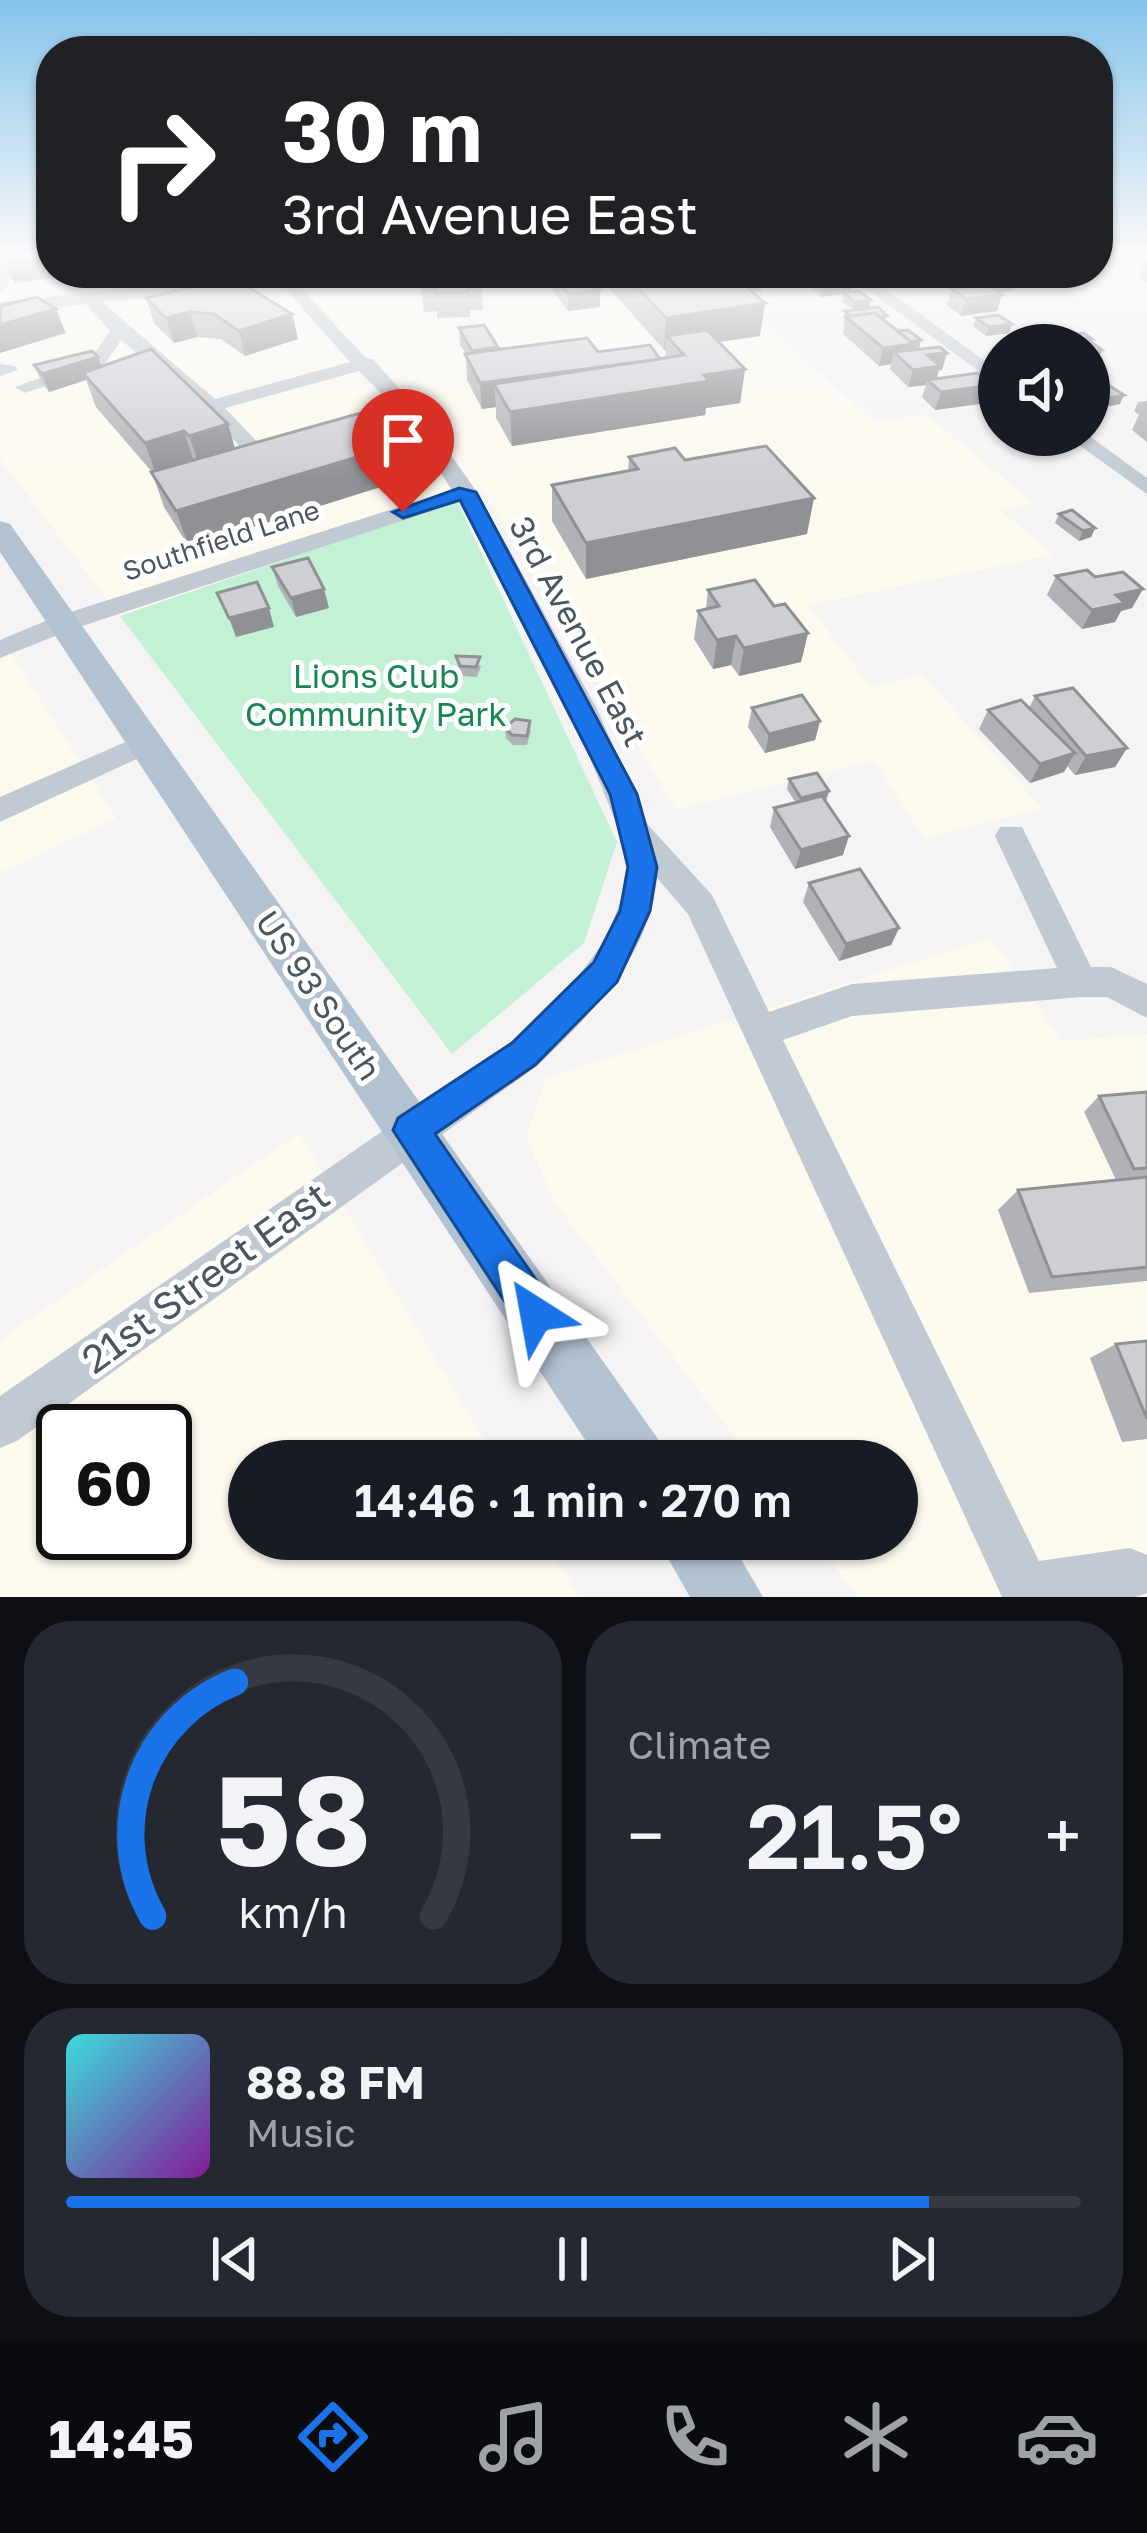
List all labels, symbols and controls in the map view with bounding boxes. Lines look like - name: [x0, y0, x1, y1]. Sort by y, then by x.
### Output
- text: 30 m: [282, 80, 482, 180]
- icon: right: [84, 84, 240, 240]
- text: 3rd Avenue East: [282, 181, 698, 246]
- map controls: [978, 324, 1110, 456]
- button: sound: [978, 324, 1110, 456]
- pin: [352, 389, 454, 512]
- icon: arrive: [370, 407, 436, 473]
- street label: Southfield Lane: [119, 493, 323, 587]
- street label: 3rd Avenue East: [502, 510, 656, 752]
- park label: Lions Club Community Park: [245, 656, 507, 733]
- street label: US 93 South: [248, 903, 390, 1087]
- street label: 21st Street East: [72, 1171, 338, 1383]
- position arrow: [473, 1251, 599, 1377]
- speed limit sign: 60: [36, 1404, 192, 1560]
- text: 14:46 · 1 min · 270 m: [354, 1473, 792, 1527]
- text: Climate: [628, 1721, 771, 1768]
- text: 58: [215, 1743, 371, 1892]
- text: 21.5°: [746, 1781, 962, 1889]
- text: −: [628, 1795, 664, 1875]
- text: +: [1045, 1795, 1081, 1875]
- text: km/h: [238, 1885, 347, 1936]
- text: 88.8 FM: [246, 2055, 425, 2109]
- text: Music: [246, 2109, 356, 2156]
- icon: previous: [202, 2226, 268, 2292]
- icon: pause: [540, 2226, 606, 2292]
- icon: next: [879, 2226, 945, 2292]
- icon: directions: [291, 2395, 375, 2479]
- icon: music: [472, 2395, 556, 2479]
- icon: phone: [653, 2395, 737, 2479]
- icon: climate: [834, 2395, 918, 2479]
- icon: car: [1015, 2395, 1099, 2479]
- text: 14:45: [48, 2405, 194, 2470]

